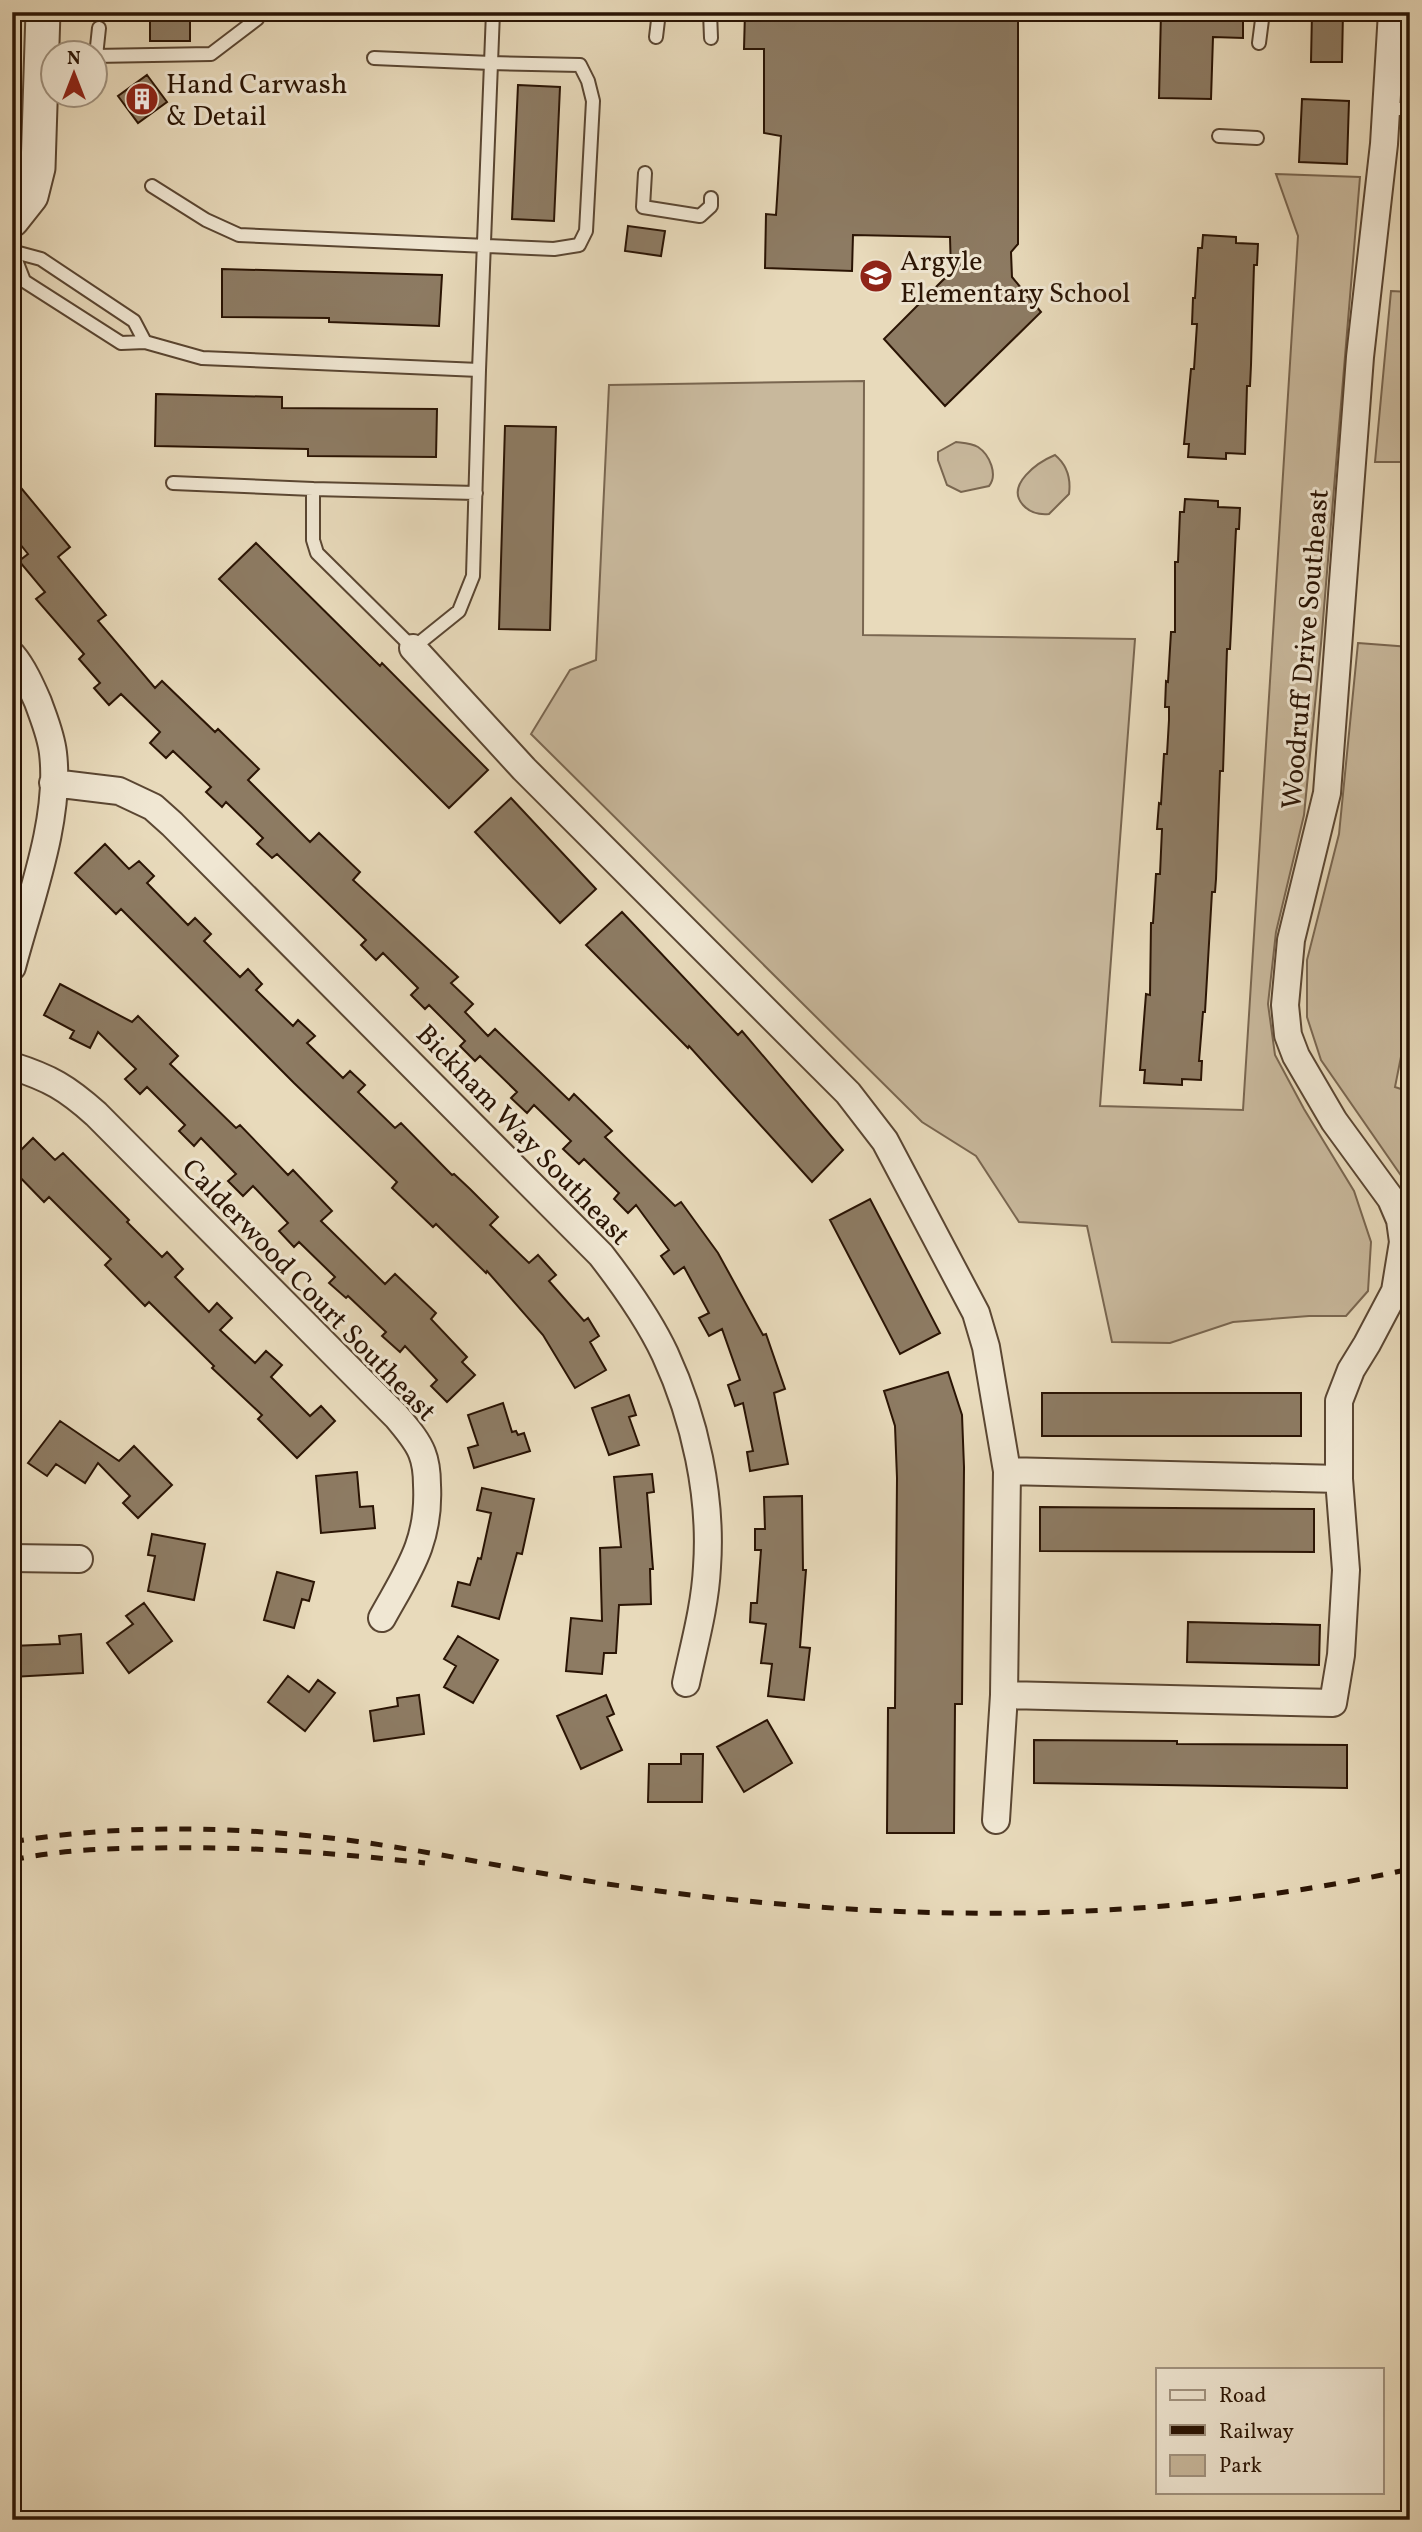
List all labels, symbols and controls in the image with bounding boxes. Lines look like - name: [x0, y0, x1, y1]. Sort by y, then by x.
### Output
- north arrow: [38, 38, 108, 108]
- text: N: [67, 46, 81, 72]
- place label: Hand Carwash & Detail: [166, 66, 347, 137]
- building icon: Hand Carwash & Detail: [123, 80, 161, 118]
- place label: Argyle Elementary School: [900, 243, 1131, 314]
- school or university icon: Argyle Elementary School: [857, 257, 895, 295]
- street label: Woodruff Drive Southeast: [1273, 487, 1340, 811]
- street label: Bickham Way Southeast: [406, 1016, 638, 1255]
- street label: Calderwood Court Southeast: [172, 1151, 444, 1431]
- legend: [1156, 2368, 1384, 2494]
- text: Road: [1219, 2382, 1266, 2411]
- text: Railway: [1219, 2418, 1295, 2447]
- text: Park: [1219, 2452, 1262, 2481]

